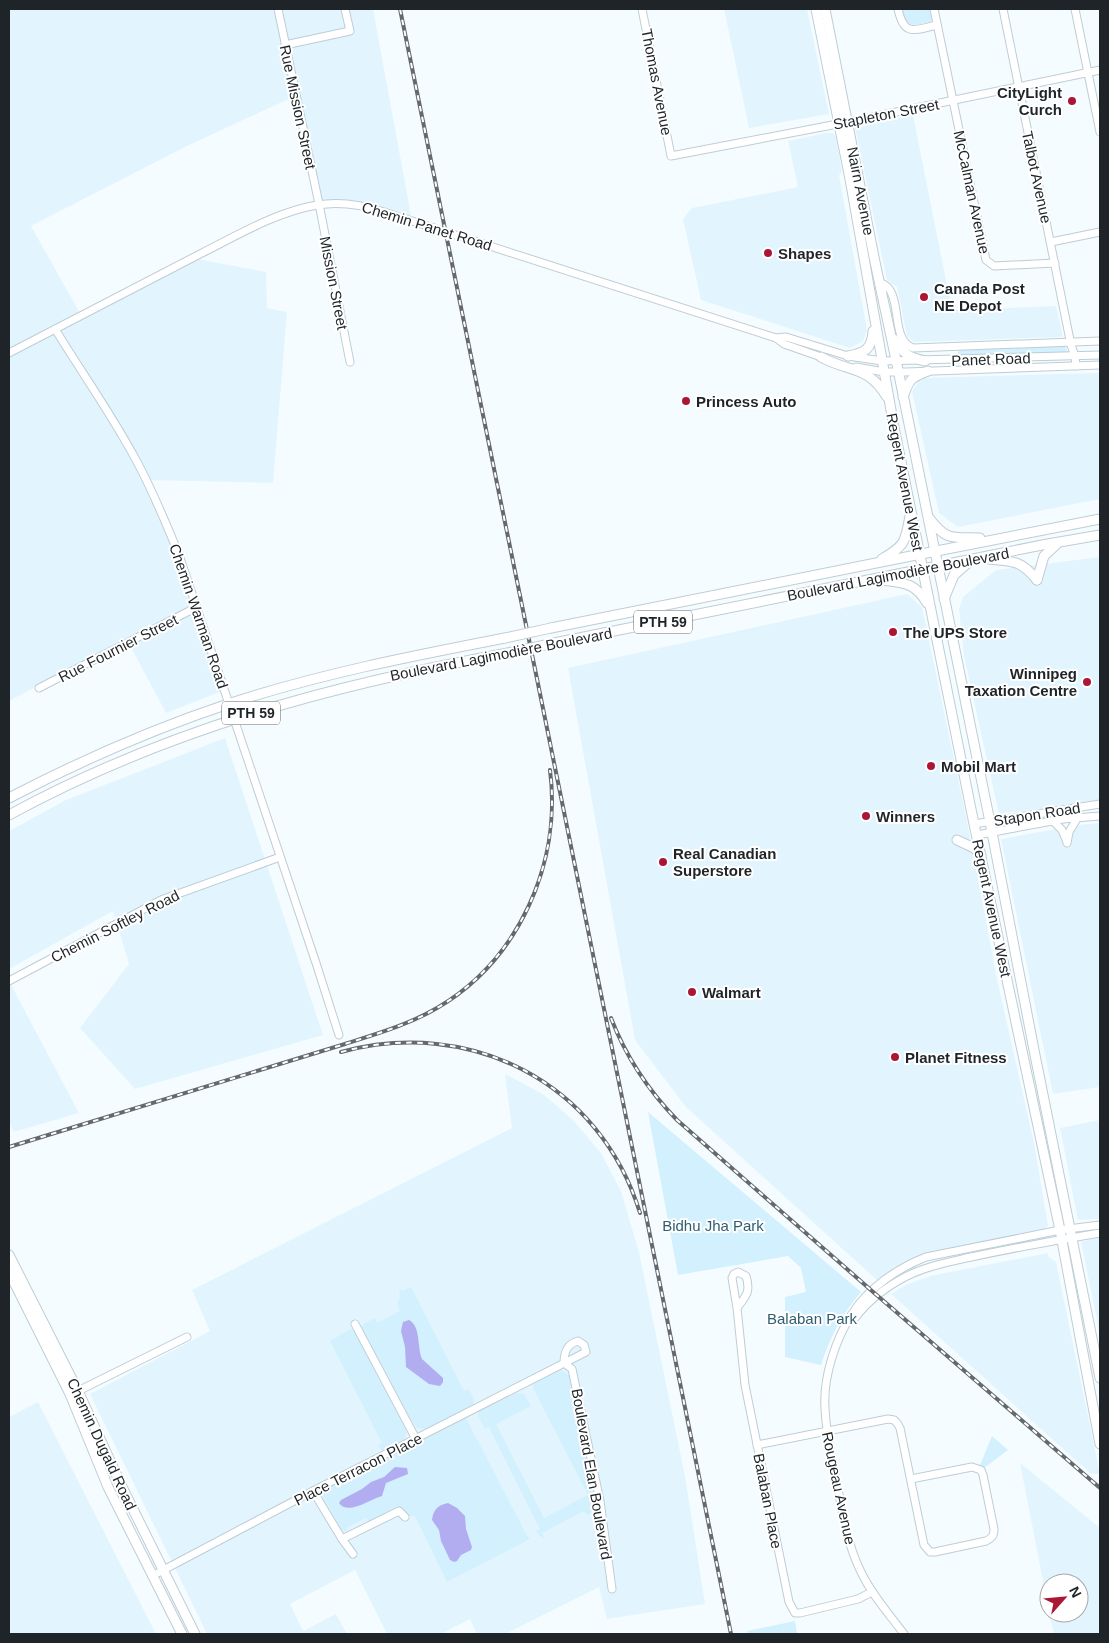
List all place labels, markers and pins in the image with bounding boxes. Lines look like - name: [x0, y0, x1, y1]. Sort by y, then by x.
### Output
- place label: CityLight Curch: [997, 84, 1062, 118]
- marker: CityLight Curch: [1066, 95, 1078, 107]
- place label: Shapes: [778, 245, 831, 262]
- marker: Shapes: [762, 247, 774, 259]
- place label: Canada Post NE Depot: [934, 280, 1025, 314]
- marker: Canada Post NE Depot: [918, 291, 930, 303]
- place label: Princess Auto: [696, 393, 796, 410]
- marker: Princess Auto: [680, 395, 692, 407]
- place label: The UPS Store: [903, 624, 1007, 641]
- marker: The UPS Store: [887, 626, 899, 638]
- place label: Winnipeg Taxation Centre: [965, 665, 1077, 699]
- marker: Winnipeg Taxation Centre: [1081, 676, 1093, 688]
- place label: Mobil Mart: [941, 758, 1016, 775]
- marker: Mobil Mart: [925, 760, 937, 772]
- place label: Winners: [876, 808, 935, 825]
- marker: Winners: [860, 810, 872, 822]
- place label: Real Canadian Superstore: [673, 845, 776, 879]
- marker: Real Canadian Superstore: [657, 856, 669, 868]
- place label: Walmart: [702, 984, 761, 1001]
- marker: Walmart: [686, 986, 698, 998]
- place label: Planet Fitness: [905, 1049, 1007, 1066]
- marker: Planet Fitness: [889, 1051, 901, 1063]

